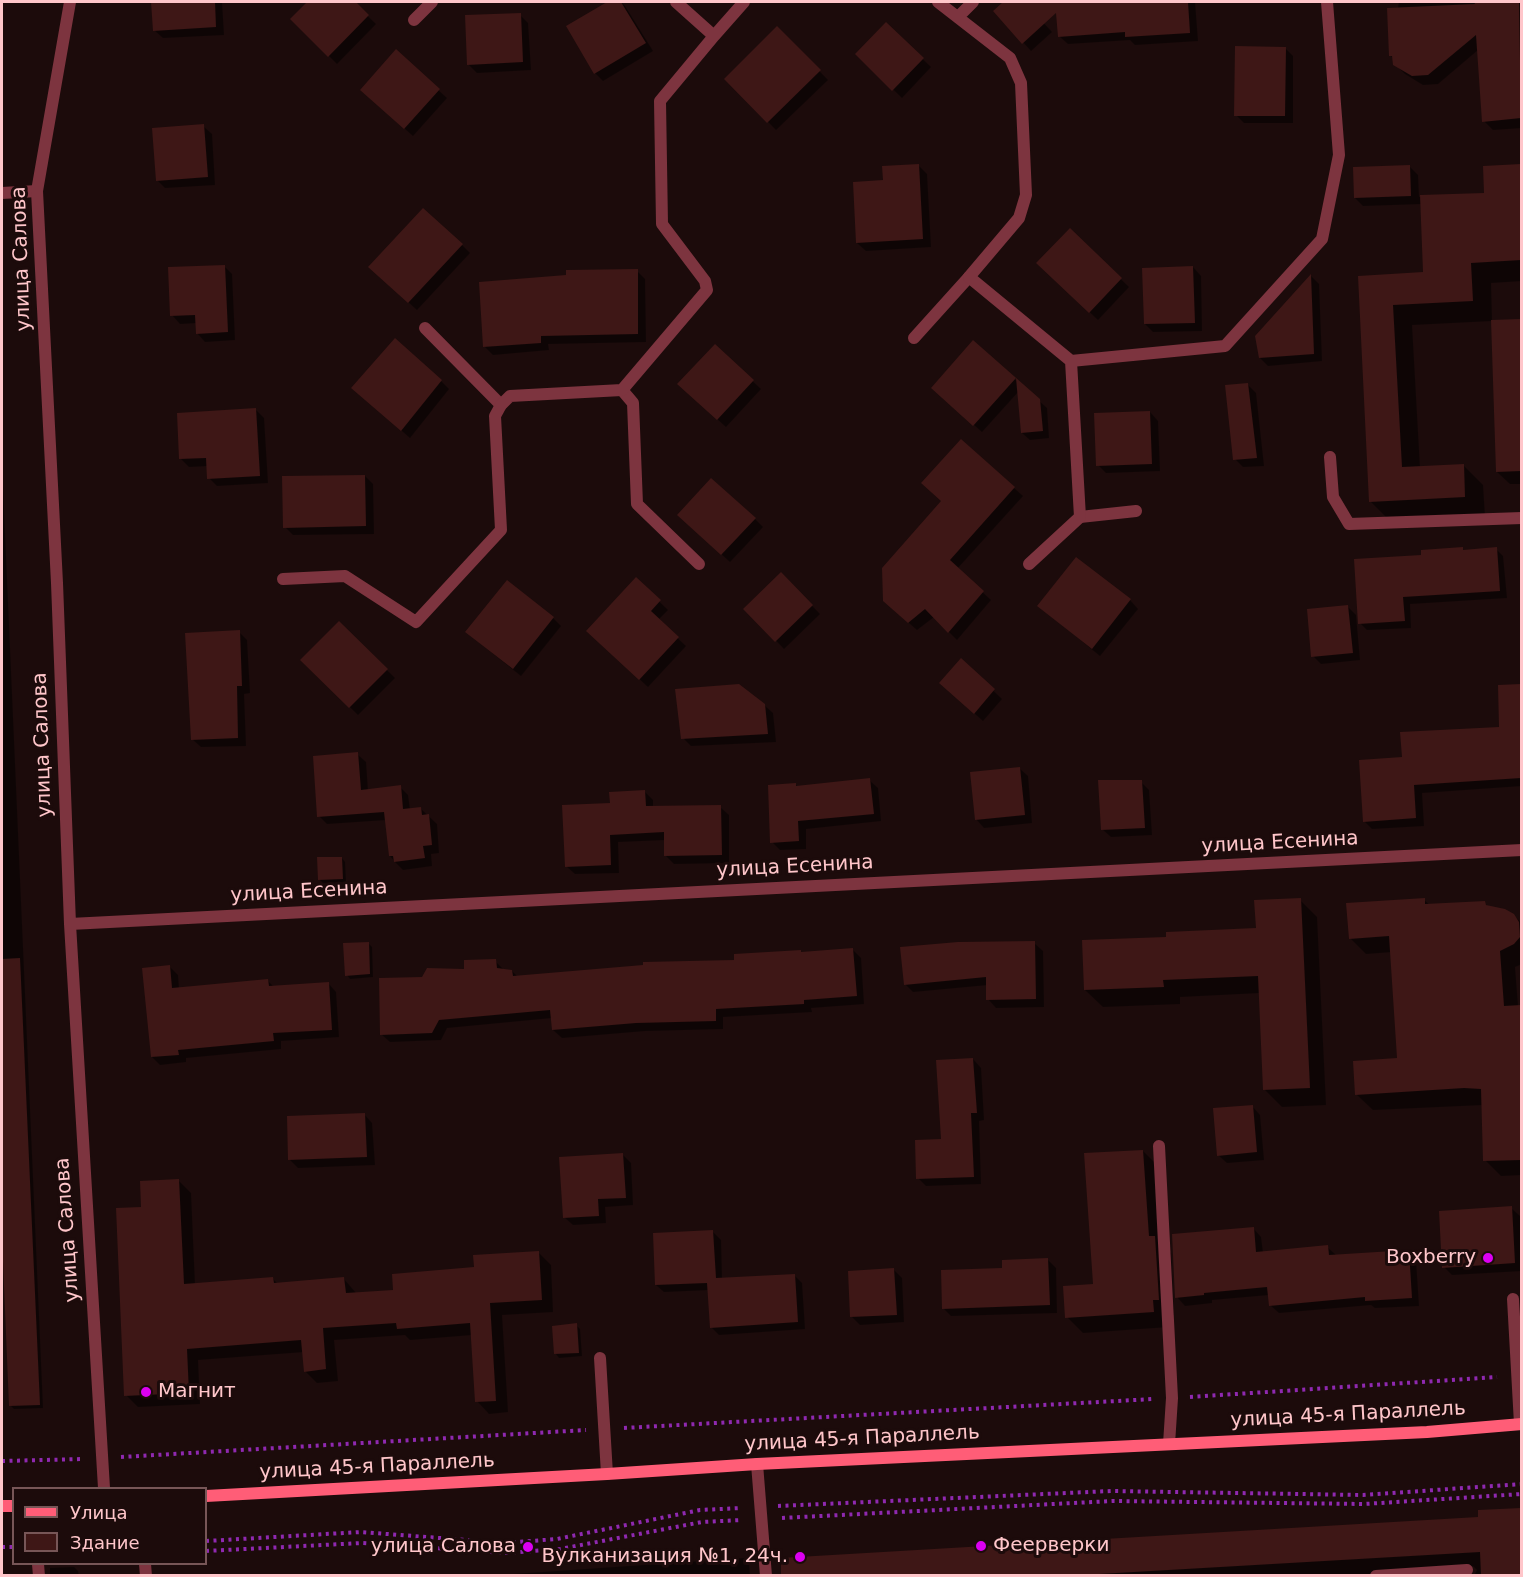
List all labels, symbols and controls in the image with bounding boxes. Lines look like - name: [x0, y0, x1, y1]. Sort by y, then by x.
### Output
- street label: улица Салова: [7, 186, 37, 332]
- street label: улица Салова: [28, 672, 58, 818]
- street label: улица Есенина: [1201, 827, 1359, 859]
- street label: улица Есенина: [716, 851, 874, 883]
- street label: улица Есенина: [230, 876, 388, 908]
- street label: улица Салова: [51, 1157, 85, 1303]
- place label: Boxberry: [1386, 1246, 1476, 1270]
- marker: Boxberry: [1481, 1251, 1495, 1265]
- place label: Магнит: [158, 1380, 236, 1404]
- marker: Магнит: [139, 1385, 153, 1399]
- street label: улица 45-я Параллель: [1230, 1397, 1466, 1433]
- street label: улица 45-я Параллель: [744, 1421, 980, 1457]
- street label: улица 45-я Параллель: [259, 1449, 495, 1485]
- legend: [12, 1487, 207, 1565]
- text: Улица: [70, 1502, 127, 1523]
- text: Здание: [70, 1532, 140, 1553]
- place label: Феерверки: [993, 1534, 1109, 1558]
- place label: улица Салова: [371, 1535, 516, 1559]
- marker: Феерверки: [974, 1539, 988, 1553]
- marker: улица Салова: [521, 1540, 535, 1554]
- place label: Вулканизация №1, 24ч.: [541, 1545, 788, 1569]
- marker: Вулканизация №1, 24ч.: [793, 1550, 807, 1564]

